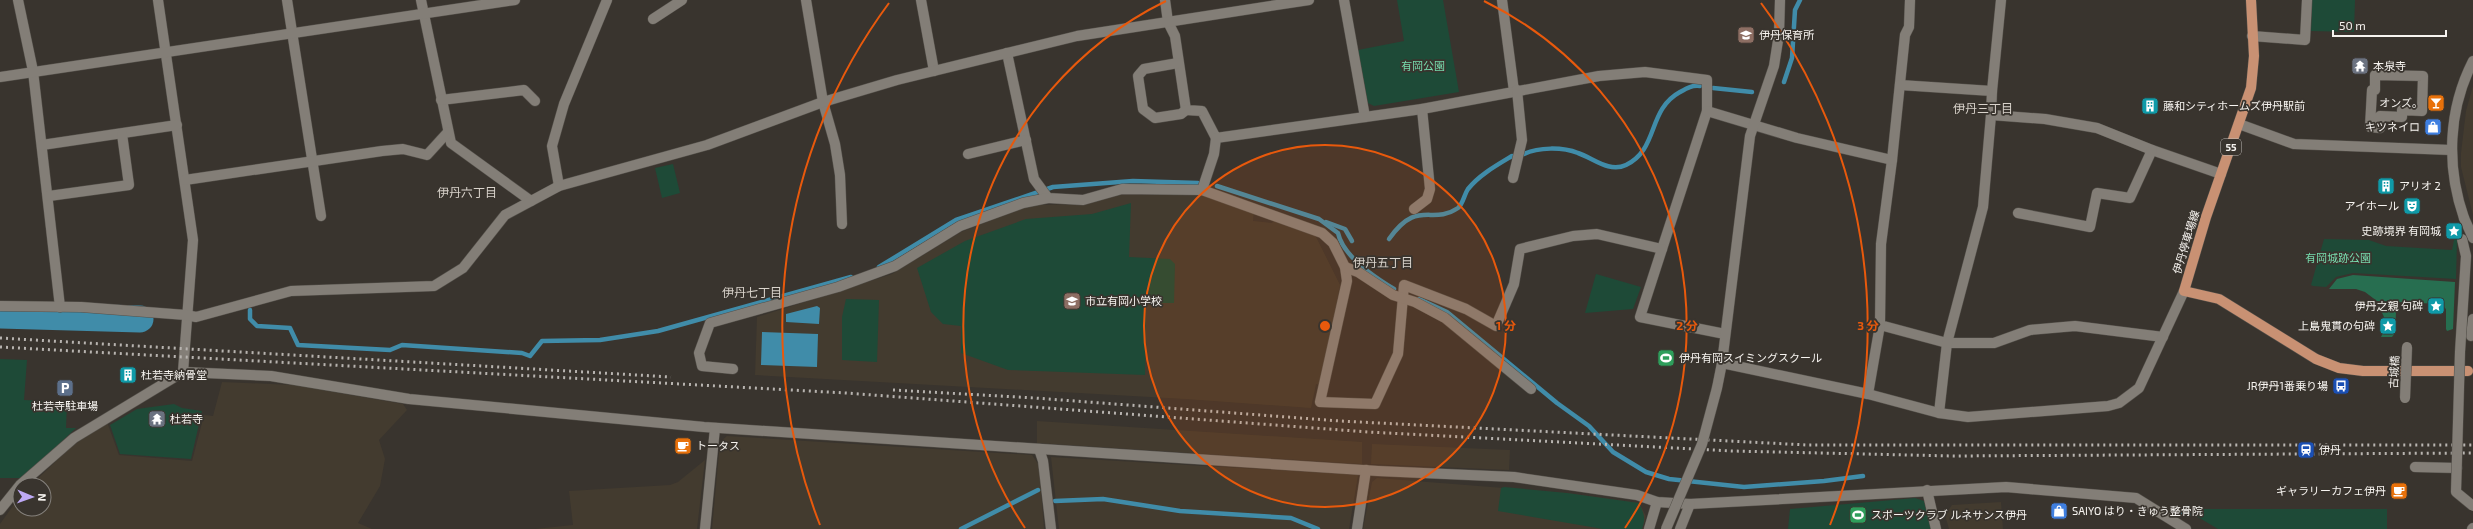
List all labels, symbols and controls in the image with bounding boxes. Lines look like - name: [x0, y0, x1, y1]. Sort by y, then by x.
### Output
- scale bar: [2333, 12, 2446, 38]
- text: 50 m: [2339, 18, 2366, 32]
- school or university icon: 伊丹保育所: [1736, 25, 1756, 45]
- place label: 伊丹保育所: [1759, 28, 1815, 41]
- temple icon: 本泉寺: [2350, 56, 2370, 76]
- park label: 有岡公園: [1401, 59, 1445, 72]
- place label: 本泉寺: [2373, 59, 2406, 72]
- bar icon: オンズ。: [2426, 93, 2446, 113]
- building icon: 藤和シティホームズ伊丹駅前: [2140, 96, 2160, 116]
- place label: オンズ。: [2379, 96, 2423, 109]
- place label: 藤和シティホームズ伊丹駅前: [2163, 99, 2305, 112]
- district label: 伊丹三丁目: [1953, 101, 2013, 115]
- shop icon: キツネイロ: [2423, 117, 2443, 137]
- place label: キツネイロ: [2365, 120, 2420, 133]
- road number: 55: [2221, 139, 2241, 155]
- building icon: アリオ 2: [2376, 176, 2396, 196]
- place label: アリオ 2: [2399, 179, 2441, 192]
- district label: 伊丹六丁目: [437, 185, 497, 199]
- theatre icon: アイホール: [2402, 196, 2422, 216]
- place label: アイホール: [2345, 199, 2399, 212]
- street label: 伊丹停車場線: [2170, 208, 2201, 275]
- place icon: 史跡境界 有岡城: [2444, 221, 2464, 241]
- place label: 史跡境界 有岡城: [2362, 224, 2441, 237]
- park label: 有岡城跡公園: [2305, 251, 2371, 264]
- district label: 伊丹五丁目: [1353, 255, 1413, 269]
- district label: 伊丹七丁目: [722, 285, 782, 299]
- school or university icon: 市立有岡小学校: [1062, 291, 1082, 311]
- place label: 市立有岡小学校: [1085, 294, 1162, 307]
- place icon: 伊丹之親 句碑: [2426, 296, 2446, 316]
- place label: 伊丹之親 句碑: [2355, 299, 2423, 312]
- place icon: 上島鬼貫の句碑: [2378, 316, 2398, 336]
- text: 1 分: [1496, 318, 1516, 332]
- text: 2 分: [1676, 318, 1698, 332]
- text: 3 分: [1857, 318, 1879, 332]
- centre of rings: [1318, 319, 1332, 333]
- place label: 上島鬼貫の句碑: [2298, 319, 2375, 332]
- sports icon: 伊丹有岡スイミングスクール: [1656, 348, 1676, 368]
- place label: 伊丹有岡スイミングスクール: [1679, 351, 1822, 364]
- street label: 古城橋: [2386, 355, 2401, 389]
- building icon: 杜若寺納骨堂: [118, 365, 138, 385]
- place label: 杜若寺納骨堂: [141, 368, 207, 381]
- bus stop icon: JR伊丹1番乗り場: [2331, 376, 2351, 396]
- parking icon: 杜若寺駐車場: [55, 378, 75, 398]
- place label: JR伊丹1番乗り場: [2247, 379, 2328, 392]
- place label: 杜若寺駐車場: [32, 399, 98, 412]
- temple icon: 杜若寺: [147, 409, 167, 429]
- place label: 杜若寺: [170, 412, 203, 425]
- cafe icon: トータス: [673, 436, 693, 456]
- place label: トータス: [696, 439, 740, 452]
- station icon: 伊丹: [2296, 440, 2316, 460]
- place label: 伊丹: [2319, 443, 2341, 456]
- north arrow: [12, 477, 52, 517]
- cafe icon: ギャラリーカフェ伊丹: [2389, 481, 2409, 501]
- place label: ギャラリーカフェ伊丹: [2276, 484, 2386, 497]
- text: N: [36, 493, 49, 502]
- shop icon: SAIYO はり・きゅう整骨院: [2049, 501, 2069, 521]
- place label: SAIYO はり・きゅう整骨院: [2072, 504, 2203, 517]
- sports icon: スポーツクラブ ルネサンス伊丹: [1848, 505, 1868, 525]
- place label: スポーツクラブ ルネサンス伊丹: [1871, 508, 2027, 521]

